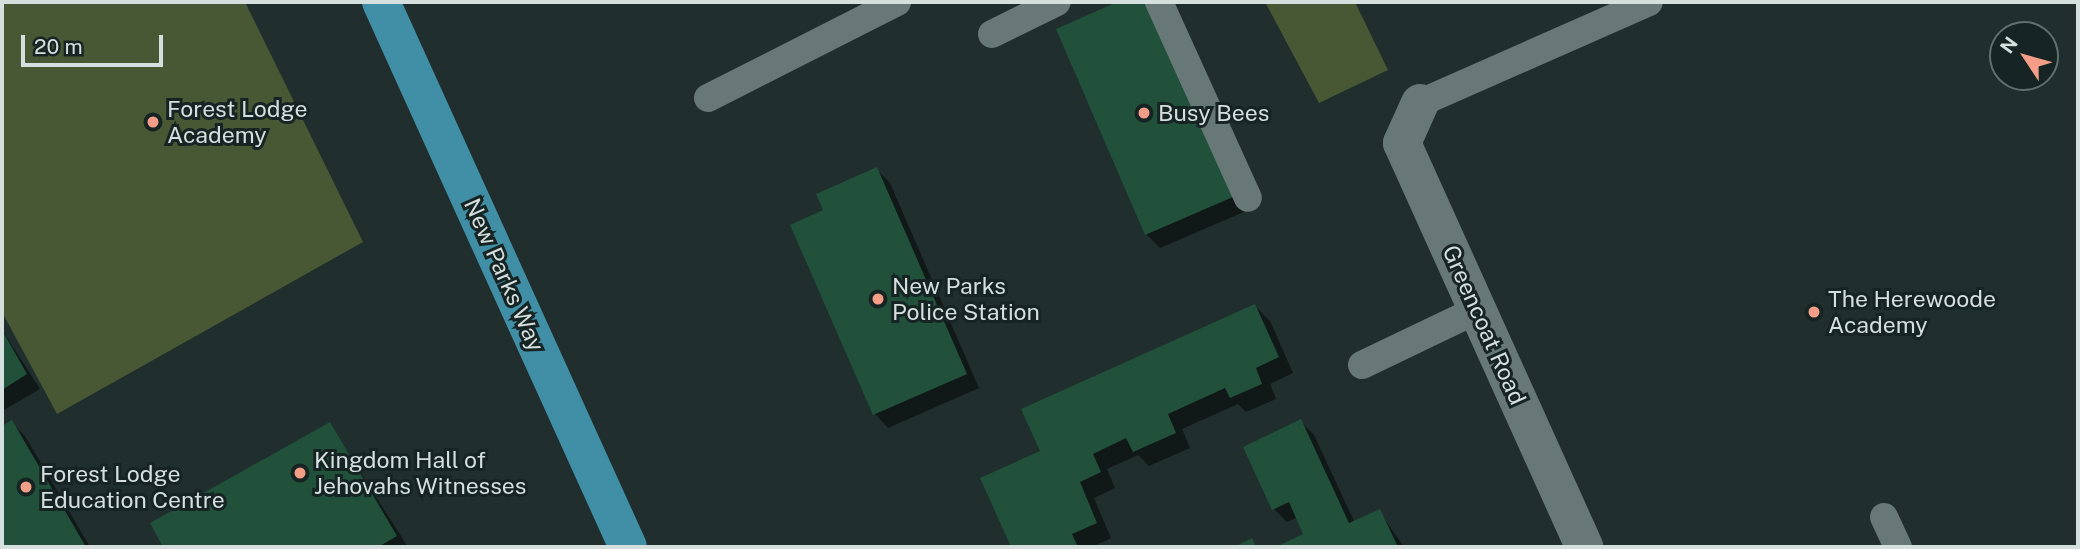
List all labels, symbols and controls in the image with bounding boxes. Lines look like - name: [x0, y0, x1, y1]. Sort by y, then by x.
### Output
- scale bar: [24, 21, 166, 65]
- north arrow: [1989, 21, 2059, 91]
- text: N: [1995, 32, 2022, 57]
- text: 20 m: [34, 34, 83, 59]
- place label: Forest Lodge Academy: [167, 95, 307, 149]
- place label: Busy Bees: [1158, 99, 1269, 127]
- marker: Busy Bees: [1136, 105, 1152, 121]
- marker: Forest Lodge Academy: [145, 114, 161, 130]
- street label: New Parks Way: [458, 194, 550, 356]
- street label: Greencoat Road: [1437, 241, 1531, 409]
- place label: New Parks Police Station: [892, 272, 1040, 326]
- place label: The Herewoode Academy: [1828, 285, 1996, 339]
- marker: New Parks Police Station: [870, 291, 886, 307]
- marker: The Herewoode Academy: [1806, 304, 1822, 320]
- place label: Kingdom Hall of Jehovahs Witnesses: [314, 446, 527, 500]
- place label: Forest Lodge Education Centre: [40, 460, 225, 514]
- marker: Kingdom Hall of Jehovahs Witnesses: [292, 465, 308, 481]
- marker: Forest Lodge Education Centre: [18, 479, 34, 495]

